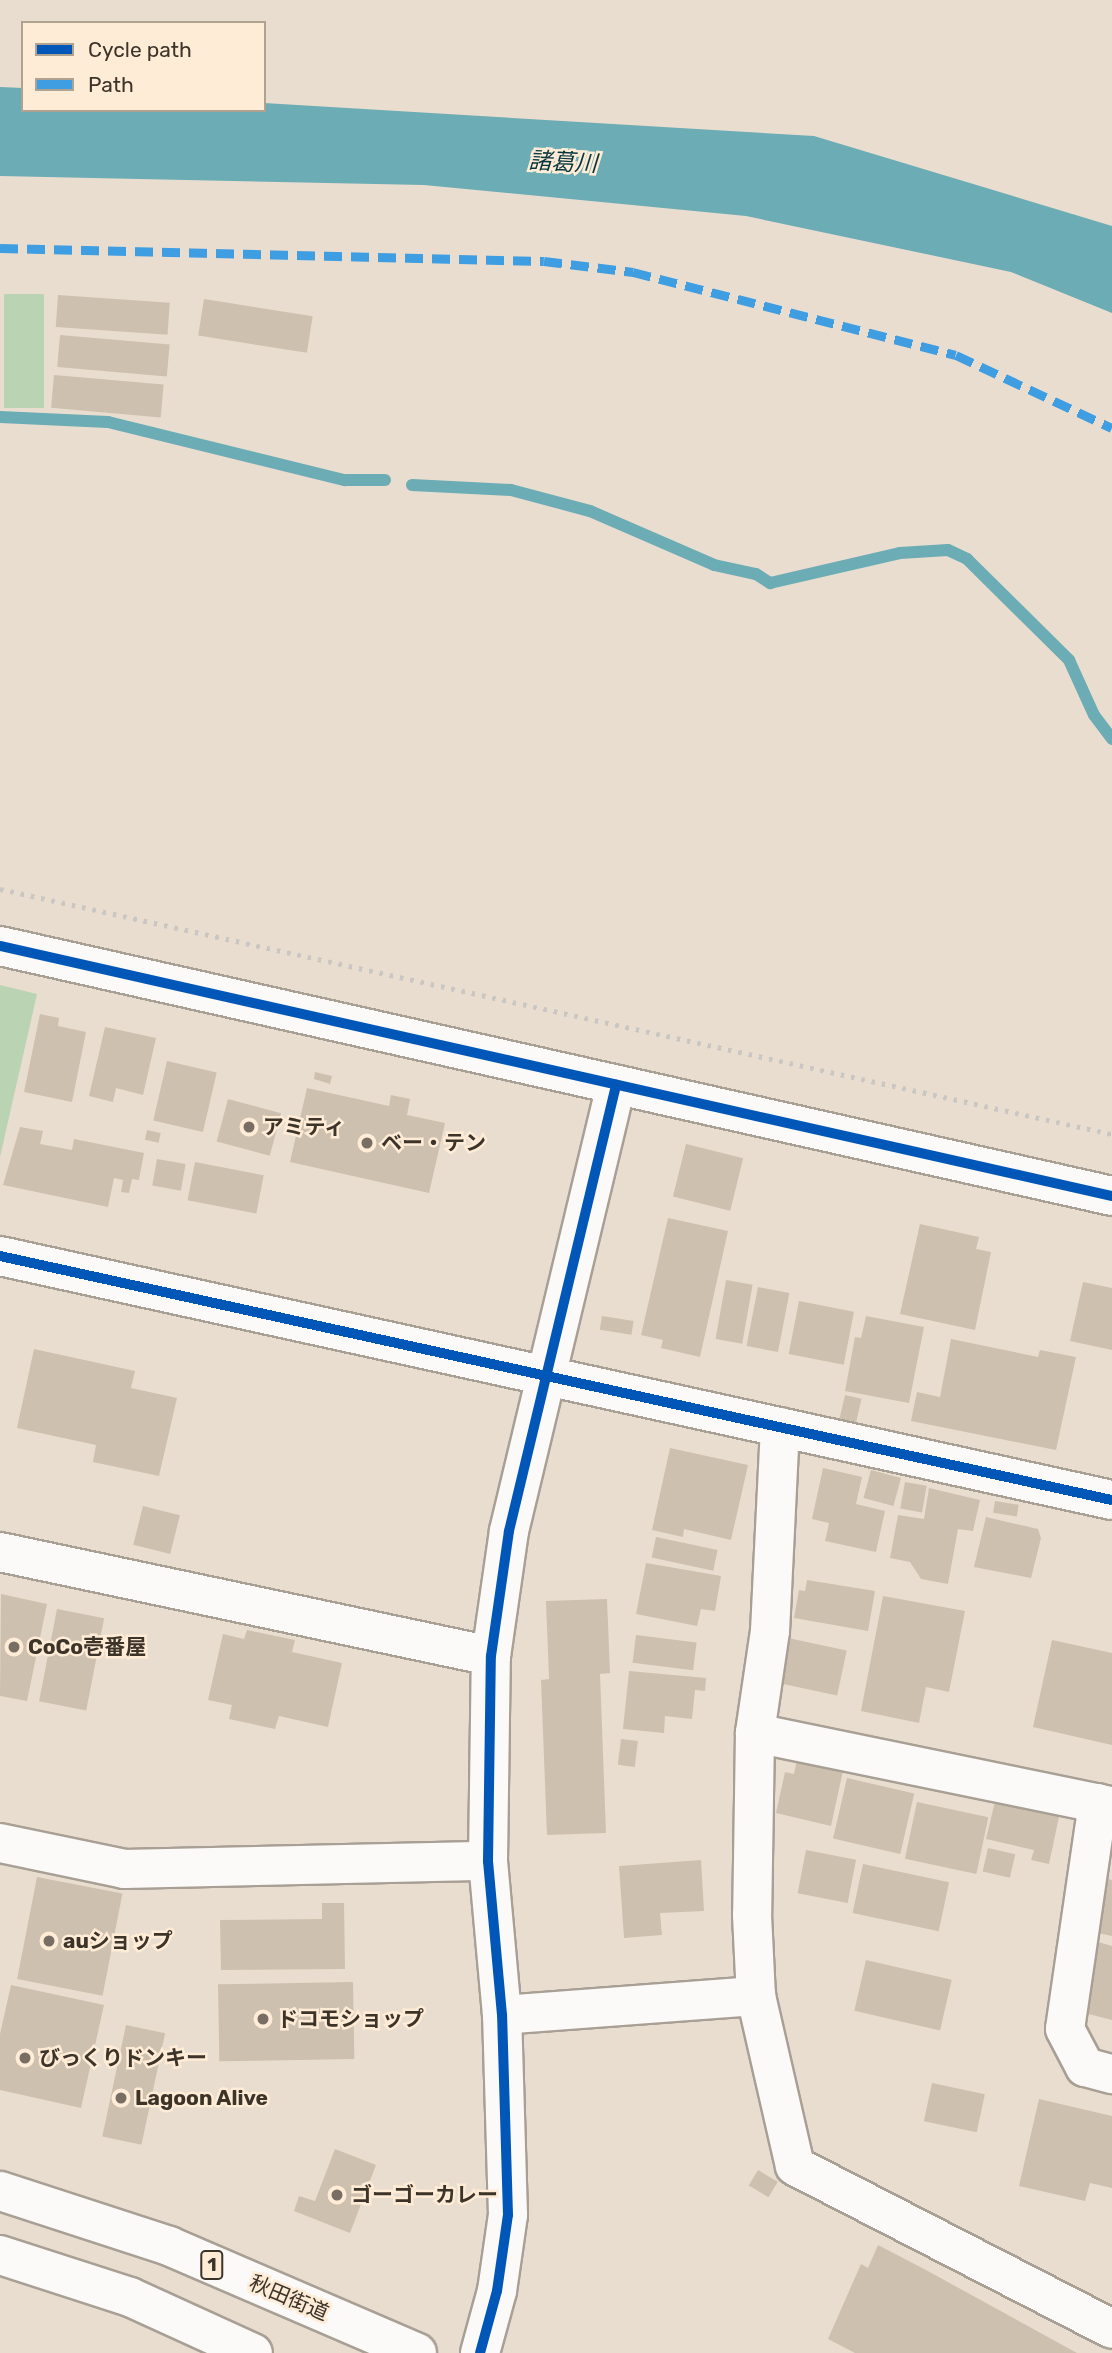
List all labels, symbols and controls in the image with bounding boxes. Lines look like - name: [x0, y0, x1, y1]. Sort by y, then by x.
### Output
- legend: [21, 21, 266, 112]
- text: Cycle path: [88, 37, 192, 62]
- text: Path: [88, 72, 134, 97]
- water label: 諸葛川: [528, 146, 598, 178]
- place label: アミティ: [263, 1114, 347, 1140]
- marker: アミティ: [241, 1119, 257, 1135]
- place label: ベー・テン: [381, 1130, 486, 1156]
- marker: ベー・テン: [359, 1135, 375, 1151]
- place label: CoCo壱番屋: [28, 1634, 146, 1660]
- marker: CoCo壱番屋: [6, 1639, 22, 1655]
- place label: auショップ: [63, 1928, 173, 1954]
- marker: auショップ: [41, 1933, 57, 1949]
- place label: ドコモショップ: [277, 2006, 424, 2032]
- marker: ドコモショップ: [255, 2011, 271, 2027]
- place label: びっくりドンキー: [39, 2045, 207, 2071]
- marker: びっくりドンキー: [17, 2050, 33, 2066]
- place label: Lagoon Alive: [135, 2085, 268, 2111]
- marker: Lagoon Alive: [113, 2090, 129, 2106]
- place label: ゴーゴーカレー: [351, 2182, 498, 2208]
- marker: ゴーゴーカレー: [329, 2187, 345, 2203]
- road number: 1: [200, 2250, 224, 2280]
- street label: 秋田街道: [245, 2270, 333, 2326]

